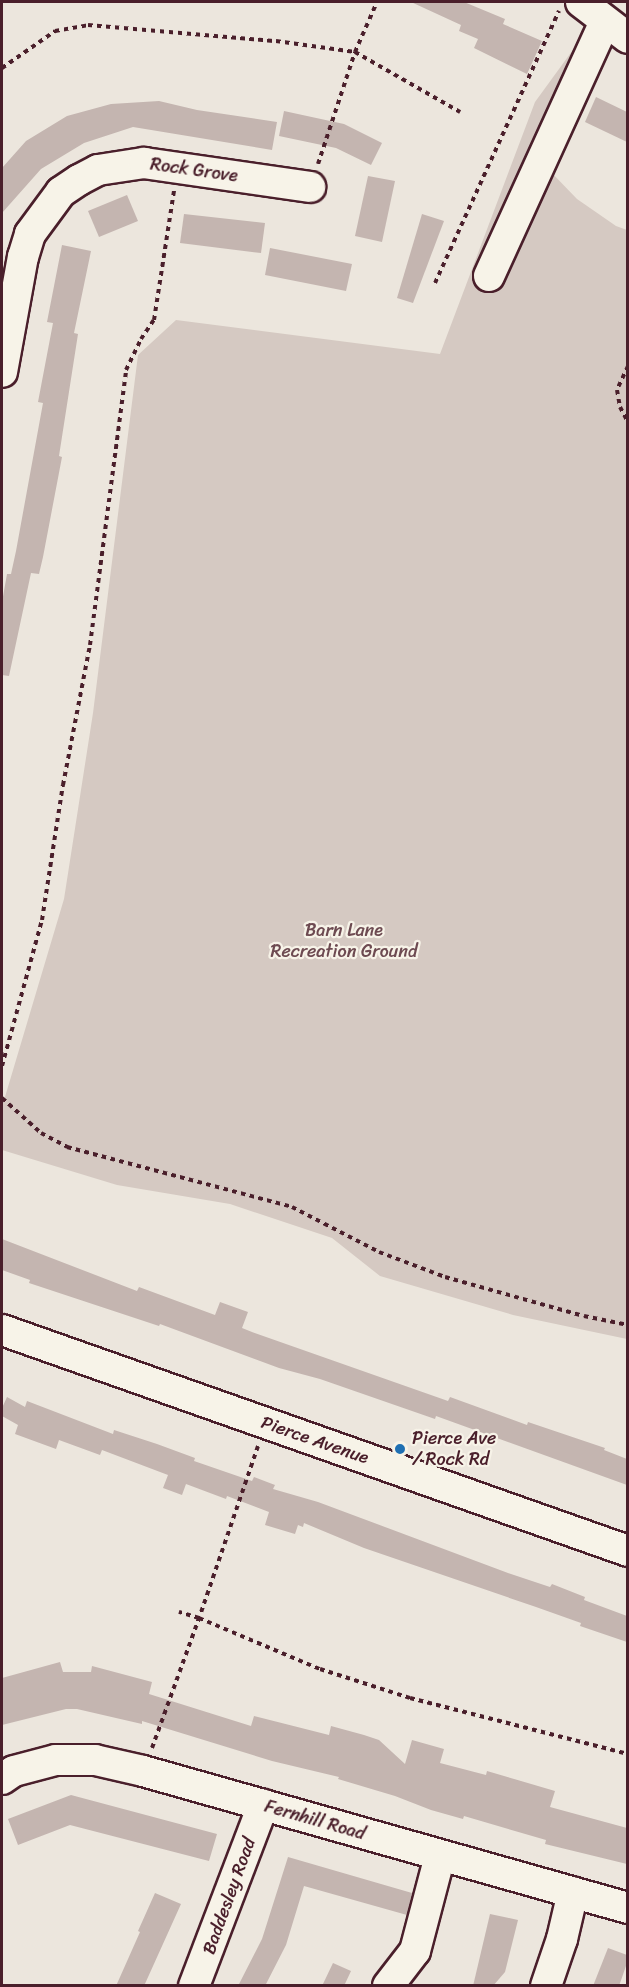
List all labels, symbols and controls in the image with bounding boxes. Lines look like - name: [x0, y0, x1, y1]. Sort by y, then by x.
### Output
- street label: Rock Grove: [149, 153, 239, 187]
- park label: Barn Lane Recreation Ground: [270, 920, 418, 962]
- street label: Pierce Avenue: [258, 1412, 372, 1468]
- place label: Pierce Ave / Rock Rd: [412, 1428, 496, 1470]
- marker: Pierce Ave / Rock Rd: [393, 1442, 407, 1456]
- street label: Fernhill Road: [262, 1795, 368, 1845]
- street label: Baddesley Road: [198, 1835, 260, 1957]

